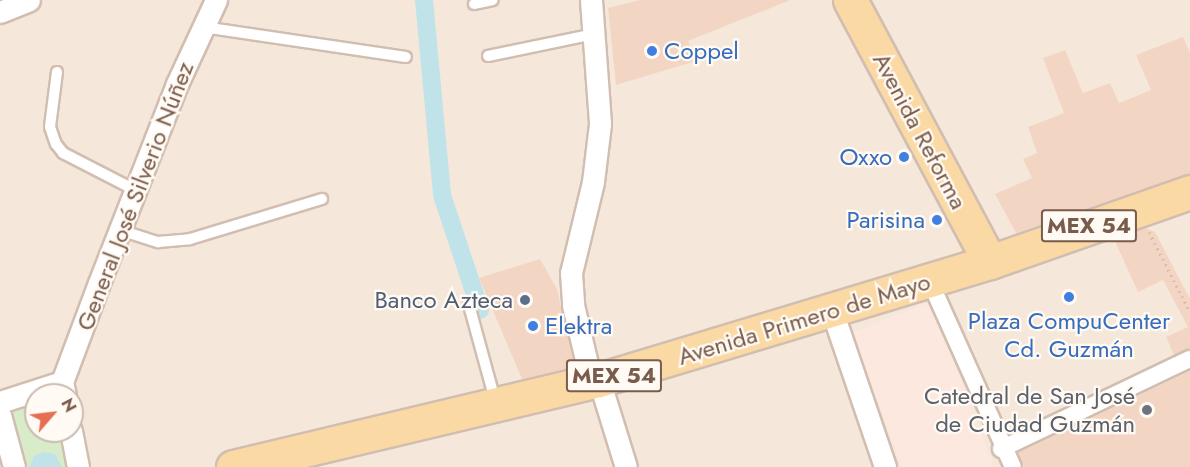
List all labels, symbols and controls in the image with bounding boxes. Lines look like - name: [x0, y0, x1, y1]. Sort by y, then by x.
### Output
- place label: Coppel: [664, 37, 739, 65]
- marker: Coppel: [645, 44, 659, 58]
- street label: Avenida Reforma: [867, 48, 973, 214]
- street label: General José Silverio Núñez: [70, 58, 200, 334]
- place label: Oxxo: [839, 143, 892, 171]
- marker: Oxxo: [897, 150, 911, 164]
- place label: Parisina: [846, 206, 925, 234]
- road number: MEX 54: [1040, 207, 1138, 245]
- marker: Parisina: [930, 213, 944, 227]
- street label: Avenida Primero de Mayo: [674, 267, 934, 371]
- place label: Banco Azteca: [374, 286, 513, 314]
- marker: Plaza CompuCenter Cd. Guzmán: [1062, 290, 1076, 304]
- marker: Banco Azteca: [518, 293, 532, 307]
- place label: Plaza CompuCenter Cd. Guzmán: [968, 307, 1170, 363]
- place label: Elektra: [545, 312, 612, 340]
- marker: Elektra: [526, 319, 540, 333]
- road number: MEX 54: [564, 357, 664, 395]
- place label: Catedral de San José de Ciudad Guzmán: [924, 382, 1135, 438]
- north arrow: [24, 383, 84, 443]
- text: N: [55, 394, 82, 416]
- marker: Catedral de San José de Ciudad Guzmán: [1140, 403, 1154, 417]

